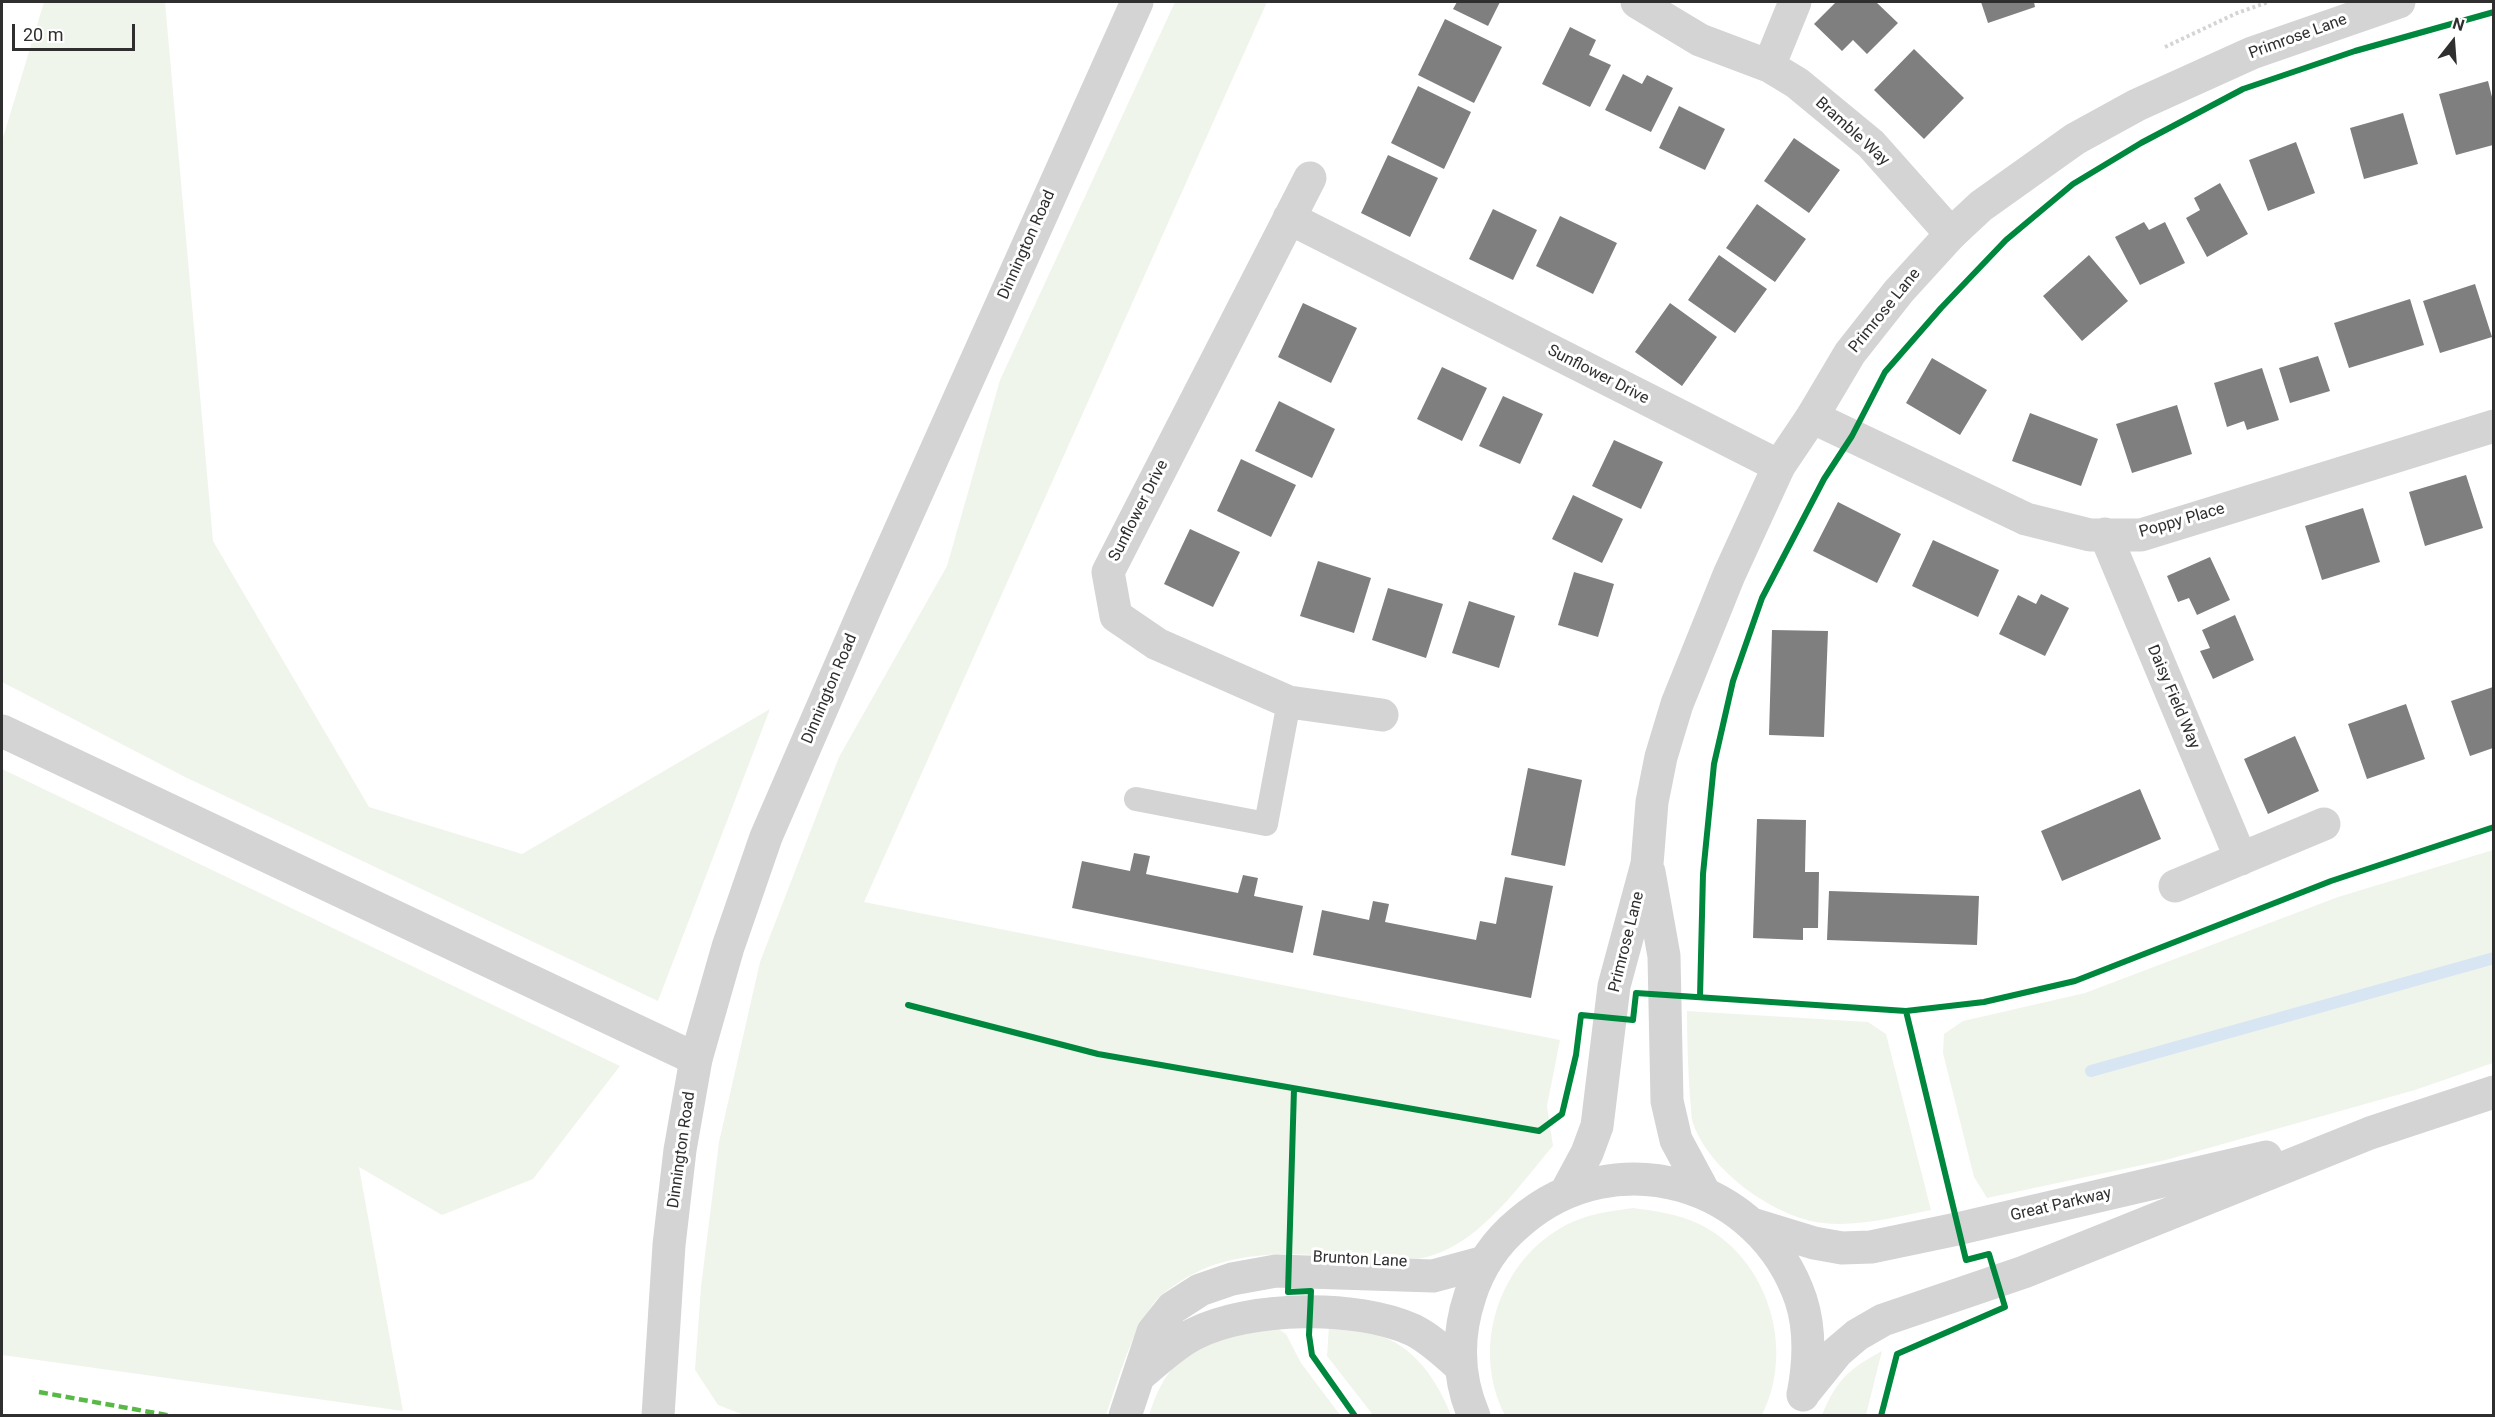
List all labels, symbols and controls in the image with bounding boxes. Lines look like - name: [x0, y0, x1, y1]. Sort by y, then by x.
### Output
- street label: Primrose Lane: [2246, 10, 2350, 64]
- scale bar: [15, 12, 138, 50]
- north arrow: [2423, 12, 2483, 72]
- text: N: [2450, 14, 2467, 35]
- text: 20 m: [23, 24, 63, 45]
- street label: Bramble Way: [1811, 94, 1893, 170]
- street label: Dinnington Road: [994, 187, 1060, 303]
- street label: Primrose Lane: [1845, 265, 1925, 357]
- street label: Sunflower Drive: [1544, 341, 1652, 409]
- street label: Sunflower Drive: [1105, 457, 1173, 565]
- street label: Poppy Place: [2137, 500, 2227, 542]
- street label: Dinnington Road: [798, 631, 862, 747]
- street label: Daisy Field Way: [2142, 642, 2204, 752]
- street label: Primrose Lane: [1605, 890, 1649, 994]
- street label: Dinnington Road: [664, 1090, 700, 1210]
- street label: Great Parkway: [2009, 1184, 2113, 1226]
- street label: Brunton Lane: [1312, 1248, 1408, 1272]

